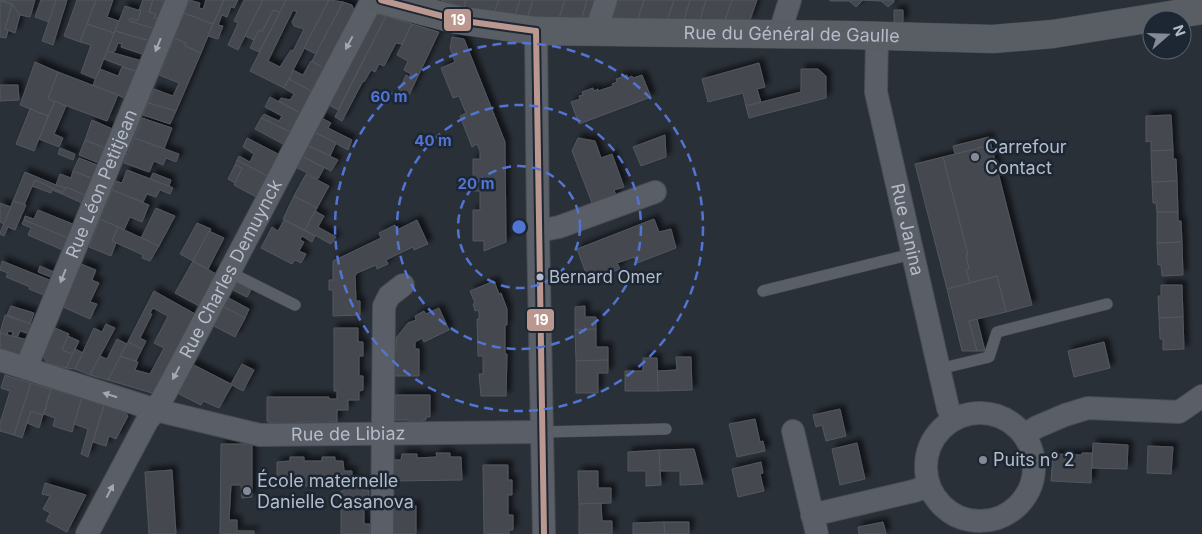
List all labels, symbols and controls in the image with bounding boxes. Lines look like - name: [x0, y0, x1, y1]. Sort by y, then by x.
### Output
- line badge: 19: [443, 8, 472, 32]
- north arrow: [1142, 10, 1192, 60]
- text: 19: [450, 11, 466, 28]
- street label: Rue du Général de Gaulle: [684, 22, 900, 46]
- text: N: [1170, 22, 1189, 38]
- one-way arrow: [345, 36, 353, 50]
- one-way arrow: [154, 38, 162, 52]
- text: 60 m: [370, 87, 408, 106]
- street label: Rue Léon Petitjean: [61, 106, 141, 261]
- text: 40 m: [414, 131, 452, 150]
- place label: Carrefour Contact: [985, 136, 1067, 178]
- marker: Carrefour Contact: [969, 151, 981, 163]
- text: 20 m: [458, 174, 494, 193]
- street label: Rue Charles Demuynck: [175, 175, 286, 362]
- street label: Rue Janina: [887, 181, 928, 278]
- centre of rings: [510, 218, 528, 236]
- place label: Bernard Omer: [549, 267, 662, 287]
- one-way arrow: [59, 269, 67, 284]
- marker: Bernard Omer: [535, 272, 545, 282]
- line badge: 19: [526, 308, 555, 332]
- text: 19: [533, 311, 549, 328]
- one-way arrow: [172, 366, 180, 380]
- one-way arrow: [102, 391, 117, 398]
- street label: Rue de Libiaz: [291, 422, 406, 445]
- place label: Puits n° 2: [993, 449, 1075, 470]
- marker: Puits n° 2: [977, 454, 989, 466]
- place label: École maternelle Danielle Casanova: [257, 469, 414, 512]
- one-way arrow: [106, 484, 114, 498]
- marker: École maternelle Danielle Casanova: [241, 485, 253, 497]

